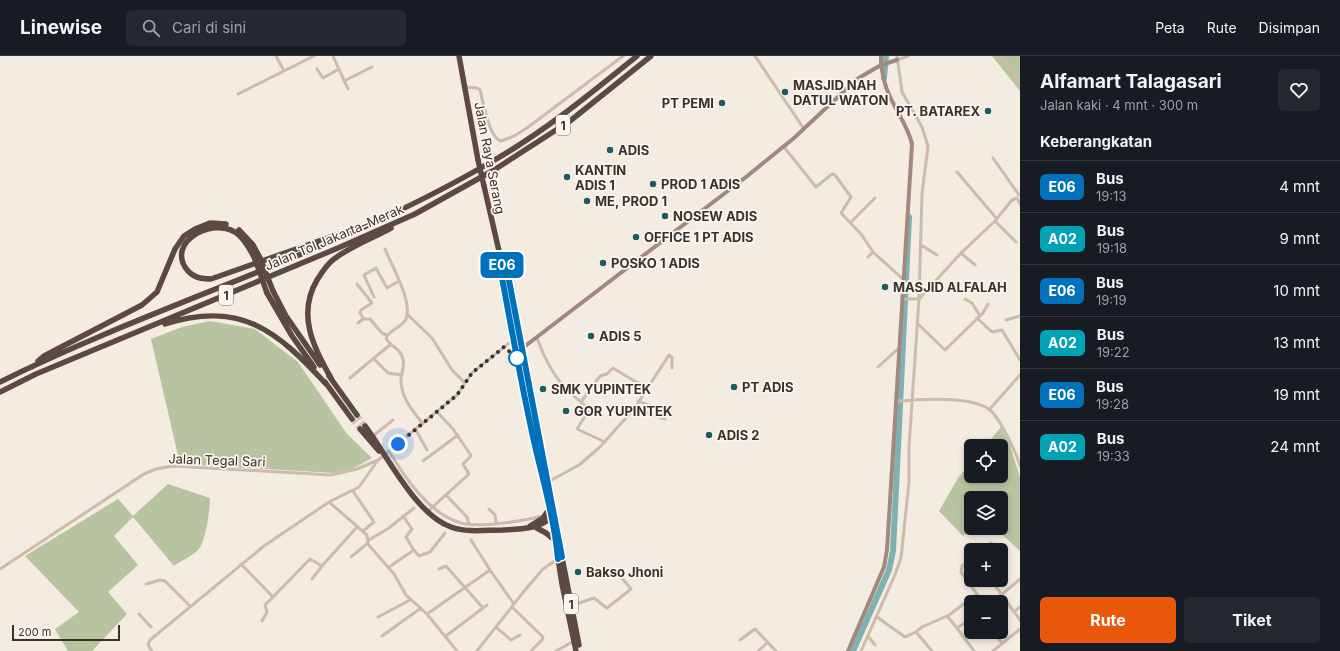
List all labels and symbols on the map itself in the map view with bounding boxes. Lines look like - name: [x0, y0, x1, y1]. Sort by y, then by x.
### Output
- place label: MASJID NAH DATUL WATON: [793, 77, 888, 108]
- marker: MASJID NAH DATUL WATON: [780, 87, 790, 97]
- place label: PT PEMI: [662, 95, 714, 111]
- marker: PT PEMI: [717, 98, 727, 108]
- street label: Jalan Raya Serang: [471, 101, 509, 215]
- place label: PT. BATAREX: [896, 103, 980, 119]
- marker: PT. BATAREX: [983, 106, 993, 116]
- road number: 1: [556, 115, 570, 135]
- place label: ADIS: [618, 142, 649, 158]
- marker: ADIS: [605, 145, 615, 155]
- place label: KANTIN ADIS 1: [575, 162, 626, 193]
- marker: KANTIN ADIS 1: [562, 172, 572, 182]
- place label: PROD 1 ADIS: [661, 176, 740, 192]
- marker: PROD 1 ADIS: [648, 179, 658, 189]
- place label: ME, PROD 1: [595, 193, 667, 209]
- marker: ME, PROD 1: [582, 196, 592, 206]
- street label: Jalan Tol Jakarta–Merak: [262, 200, 406, 274]
- place label: NOSEW ADIS: [673, 208, 757, 224]
- marker: NOSEW ADIS: [660, 211, 670, 221]
- place label: OFFICE 1 PT ADIS: [644, 229, 754, 245]
- marker: OFFICE 1 PT ADIS: [631, 232, 641, 242]
- line badge: E06: [479, 252, 525, 278]
- place label: POSKO 1 ADIS: [611, 255, 700, 271]
- marker: POSKO 1 ADIS: [598, 258, 608, 268]
- place label: MASJID ALFALAH: [893, 279, 1007, 295]
- marker: MASJID ALFALAH: [880, 282, 890, 292]
- road number: 1: [219, 285, 233, 305]
- place label: ADIS 5: [599, 328, 642, 344]
- marker: ADIS 5: [586, 331, 596, 341]
- unlabelled marker: [508, 349, 526, 367]
- place label: PT ADIS: [742, 379, 793, 395]
- place label: SMK YUPINTEK: [551, 381, 652, 397]
- marker: PT ADIS: [729, 382, 739, 392]
- marker: SMK YUPINTEK: [538, 384, 548, 394]
- place label: GOR YUPINTEK: [574, 403, 673, 419]
- marker: GOR YUPINTEK: [561, 406, 571, 416]
- place label: ADIS 2: [717, 427, 760, 443]
- marker: ADIS 2: [704, 430, 714, 440]
- your location: [388, 434, 408, 454]
- street label: Jalan Tegal Sari: [168, 450, 266, 470]
- place label: Bakso Jhoni: [586, 564, 663, 580]
- marker: Bakso Jhoni: [573, 567, 583, 577]
- road number: 1: [564, 594, 578, 614]
- scale bar: [12, 623, 120, 642]

